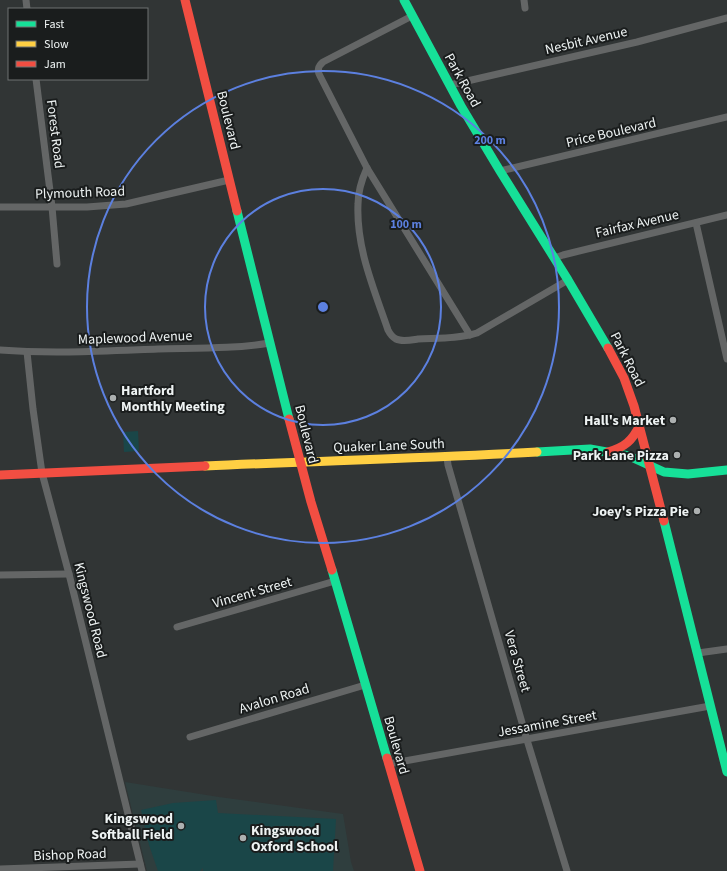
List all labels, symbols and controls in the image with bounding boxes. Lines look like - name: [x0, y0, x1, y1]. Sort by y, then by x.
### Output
- legend: [8, 8, 148, 80]
- text: Fast: [44, 16, 64, 33]
- street label: Nesbit Avenue: [543, 22, 629, 60]
- text: Slow: [44, 36, 69, 53]
- street label: Park Road: [439, 50, 485, 111]
- text: Jam: [44, 56, 66, 73]
- street label: Boulevard: [211, 89, 245, 152]
- street label: Forest Road: [41, 99, 69, 170]
- street label: Price Boulevard: [564, 113, 658, 153]
- text: 200 m: [474, 132, 506, 149]
- street label: Plymouth Road: [35, 181, 125, 205]
- street label: Fairfax Avenue: [594, 205, 681, 243]
- text: 100 m: [390, 216, 422, 233]
- centre of rings: [316, 300, 330, 314]
- street label: Maplewood Avenue: [77, 326, 193, 350]
- street label: Park Road: [605, 329, 649, 390]
- place label: Hartford Monthly Meeting: [121, 381, 225, 417]
- marker: Hartford Monthly Meeting: [108, 393, 118, 403]
- street label: Boulevard: [289, 403, 323, 466]
- place label: Hall's Market: [584, 411, 666, 431]
- marker: Hall's Market: [668, 415, 678, 425]
- street label: Quaker Lane South: [333, 434, 445, 458]
- place label: Park Lane Pizza: [573, 446, 669, 466]
- marker: Park Lane Pizza: [672, 450, 682, 460]
- place label: Joey's Pizza Pie: [592, 502, 689, 522]
- marker: Joey's Pizza Pie: [692, 506, 702, 516]
- street label: Kingswood Road: [68, 560, 112, 660]
- street label: Vincent Street: [210, 572, 295, 614]
- street label: Vera Street: [499, 628, 535, 695]
- street label: Avalon Road: [237, 679, 312, 719]
- street label: Jessamine Street: [496, 705, 598, 743]
- street label: Boulevard: [378, 714, 414, 777]
- place label: Kingswood Softball Field: [91, 809, 173, 845]
- marker: Kingswood Softball Field: [176, 821, 186, 831]
- place label: Kingswood Oxford School: [251, 821, 338, 857]
- marker: Kingswood Oxford School: [238, 833, 248, 843]
- street label: Bishop Road: [33, 844, 107, 866]

